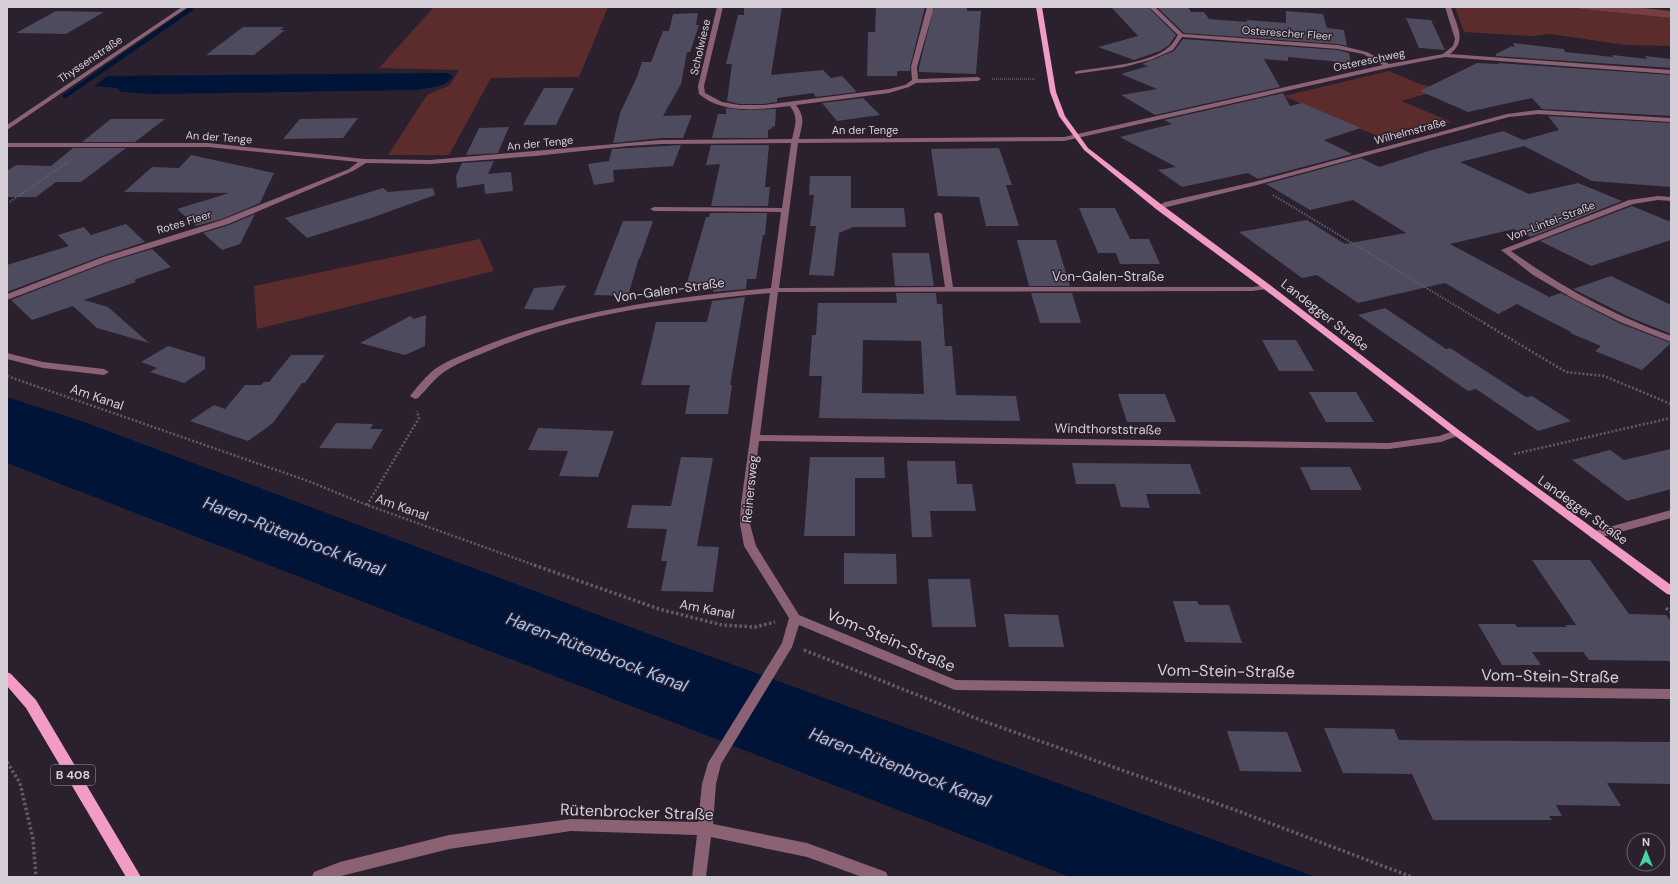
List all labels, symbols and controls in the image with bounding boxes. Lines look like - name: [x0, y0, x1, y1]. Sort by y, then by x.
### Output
- street label: Scholwiese: [687, 18, 713, 76]
- street label: Osterescher Fleer: [1241, 23, 1333, 43]
- street label: Thyssenstraße: [55, 32, 125, 86]
- street label: Ostereschweg: [1332, 46, 1406, 74]
- street label: Wilhelmstraße: [1373, 115, 1447, 147]
- street label: An der Tenge: [832, 123, 898, 137]
- street label: An der Tenge: [185, 128, 253, 146]
- street label: An der Tenge: [506, 133, 574, 153]
- street label: Von-Lintel-Straße: [1505, 198, 1597, 244]
- street label: Rotes Fleer: [155, 207, 213, 237]
- street label: Von-Galen-Straße: [1052, 268, 1164, 285]
- street label: Von-Galen-Straße: [612, 274, 726, 306]
- street label: Landegger Straße: [1278, 275, 1372, 355]
- street label: Am Kanal: [68, 380, 126, 414]
- street label: Windthorststraße: [1054, 420, 1162, 438]
- street label: Reinersweg: [738, 454, 762, 524]
- street label: Landegger Straße: [1535, 472, 1631, 548]
- street label: Am Kanal: [373, 490, 431, 524]
- water label: Haren-Rütenbrock Kanal: [200, 491, 389, 581]
- street label: Am Kanal: [678, 595, 736, 623]
- street label: Vom-Stein-Straße: [823, 603, 959, 677]
- water label: Haren-Rütenbrock Kanal: [503, 607, 692, 697]
- street label: Vom-Stein-Straße: [1157, 659, 1295, 683]
- street label: Vom-Stein-Straße: [1481, 664, 1619, 688]
- water label: Haren-Rütenbrock Kanal: [806, 722, 995, 812]
- road number: B 408: [51, 765, 95, 785]
- street label: Rütenbrocker Straße: [560, 799, 714, 825]
- north arrow: [1626, 832, 1666, 872]
- text: N: [1642, 835, 1650, 849]

